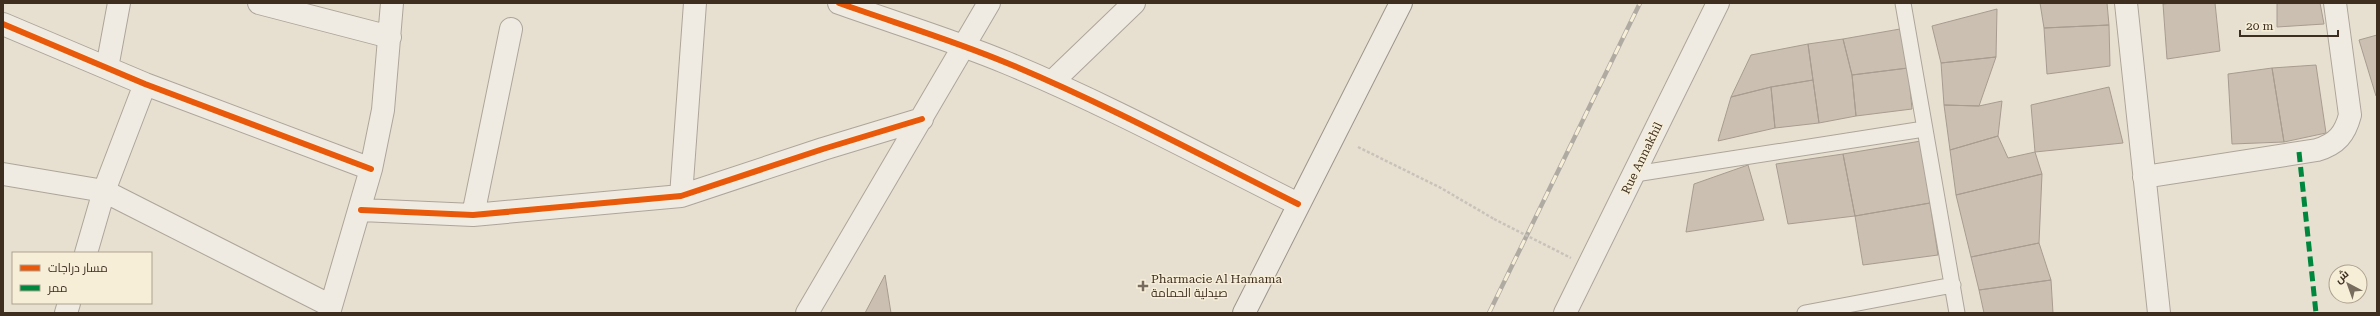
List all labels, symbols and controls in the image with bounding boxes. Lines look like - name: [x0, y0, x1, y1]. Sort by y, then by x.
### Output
- scale bar: [2240, 12, 2338, 38]
- text: 20 m: [2246, 19, 2273, 33]
- street label: Rue Annakhil: [1619, 120, 1666, 196]
- legend: [12, 252, 152, 304]
- text: مسار دراجات: [48, 261, 108, 275]
- north arrow: [2328, 264, 2368, 304]
- text: ش: [2332, 267, 2351, 286]
- place label: Pharmacie Al Hamama صيدلية الحمامة: [1151, 272, 1282, 300]
- text: ممر: [47, 281, 67, 295]
- marker: Pharmacie Al Hamama صيدلية الحمامة: [1138, 281, 1148, 291]

